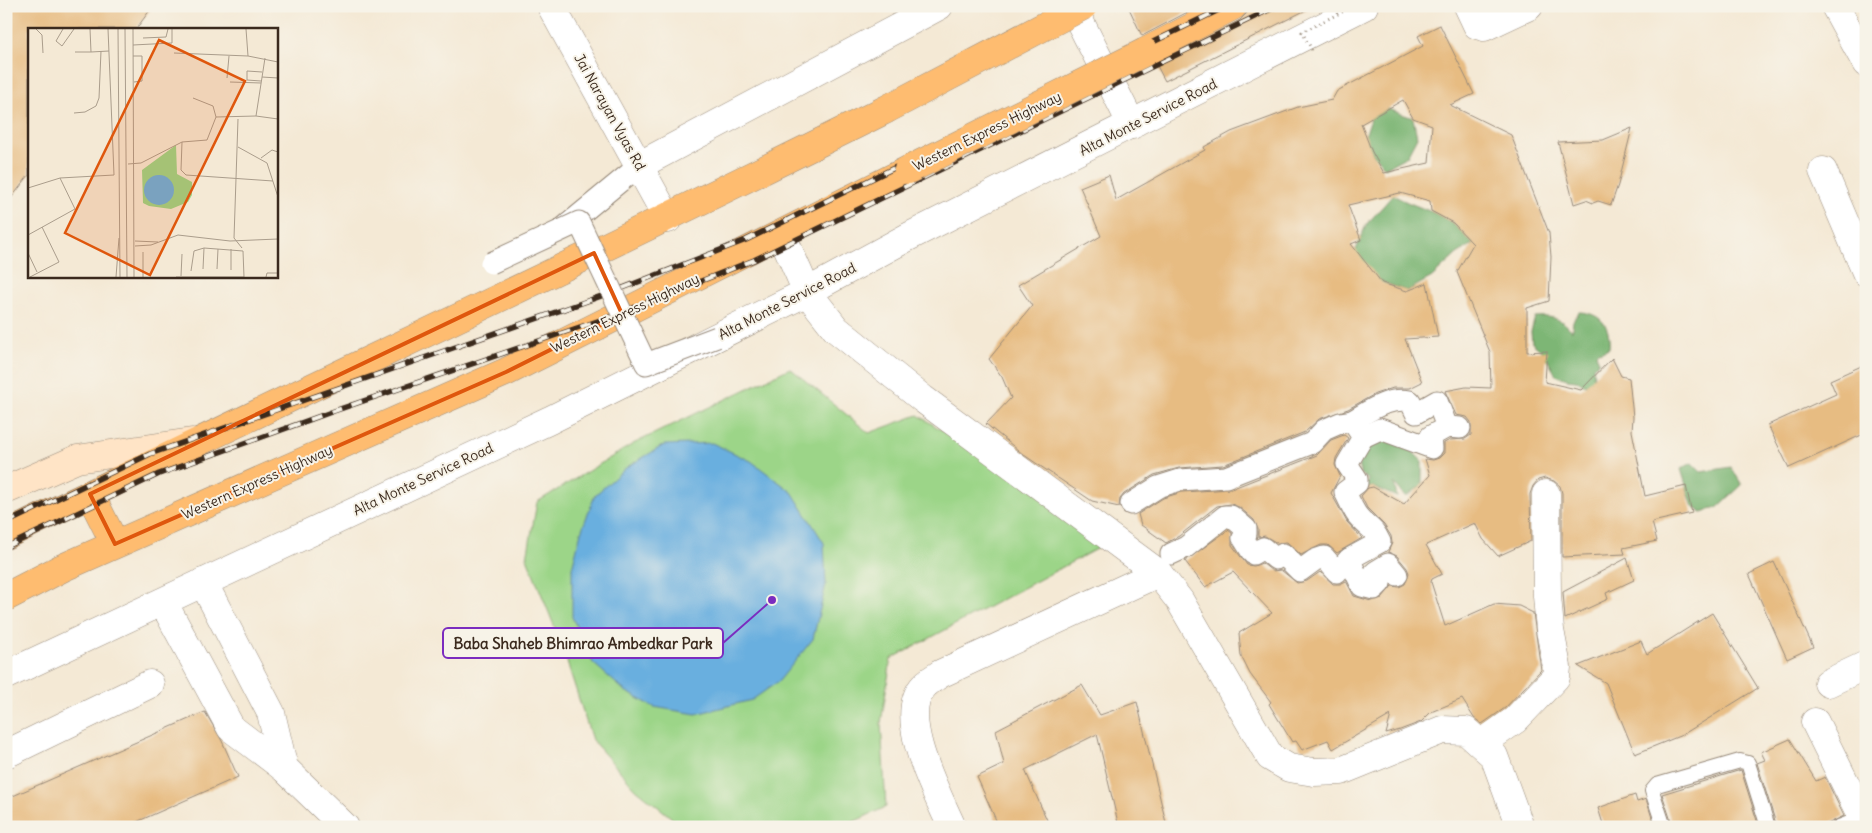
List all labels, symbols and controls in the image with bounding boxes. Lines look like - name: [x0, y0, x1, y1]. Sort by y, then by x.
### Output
- inset map: [28, 28, 278, 278]
- street label: Jai Narayan Vyas Rd: [570, 50, 650, 174]
- street label: Alta Monte Service Road: [1076, 74, 1220, 160]
- street label: Western Express Highway: [910, 87, 1064, 175]
- street label: Alta Monte Service Road: [715, 258, 859, 344]
- street label: Western Express Highway: [548, 269, 702, 357]
- street label: Alta Monte Service Road: [350, 439, 496, 519]
- street label: Western Express Highway: [179, 441, 335, 523]
- callout: Baba Shaheb Bhimrao Ambedkar Park: [443, 628, 723, 658]
- text: Baba Shaheb Bhimrao Ambedkar Park: [453, 634, 713, 653]

